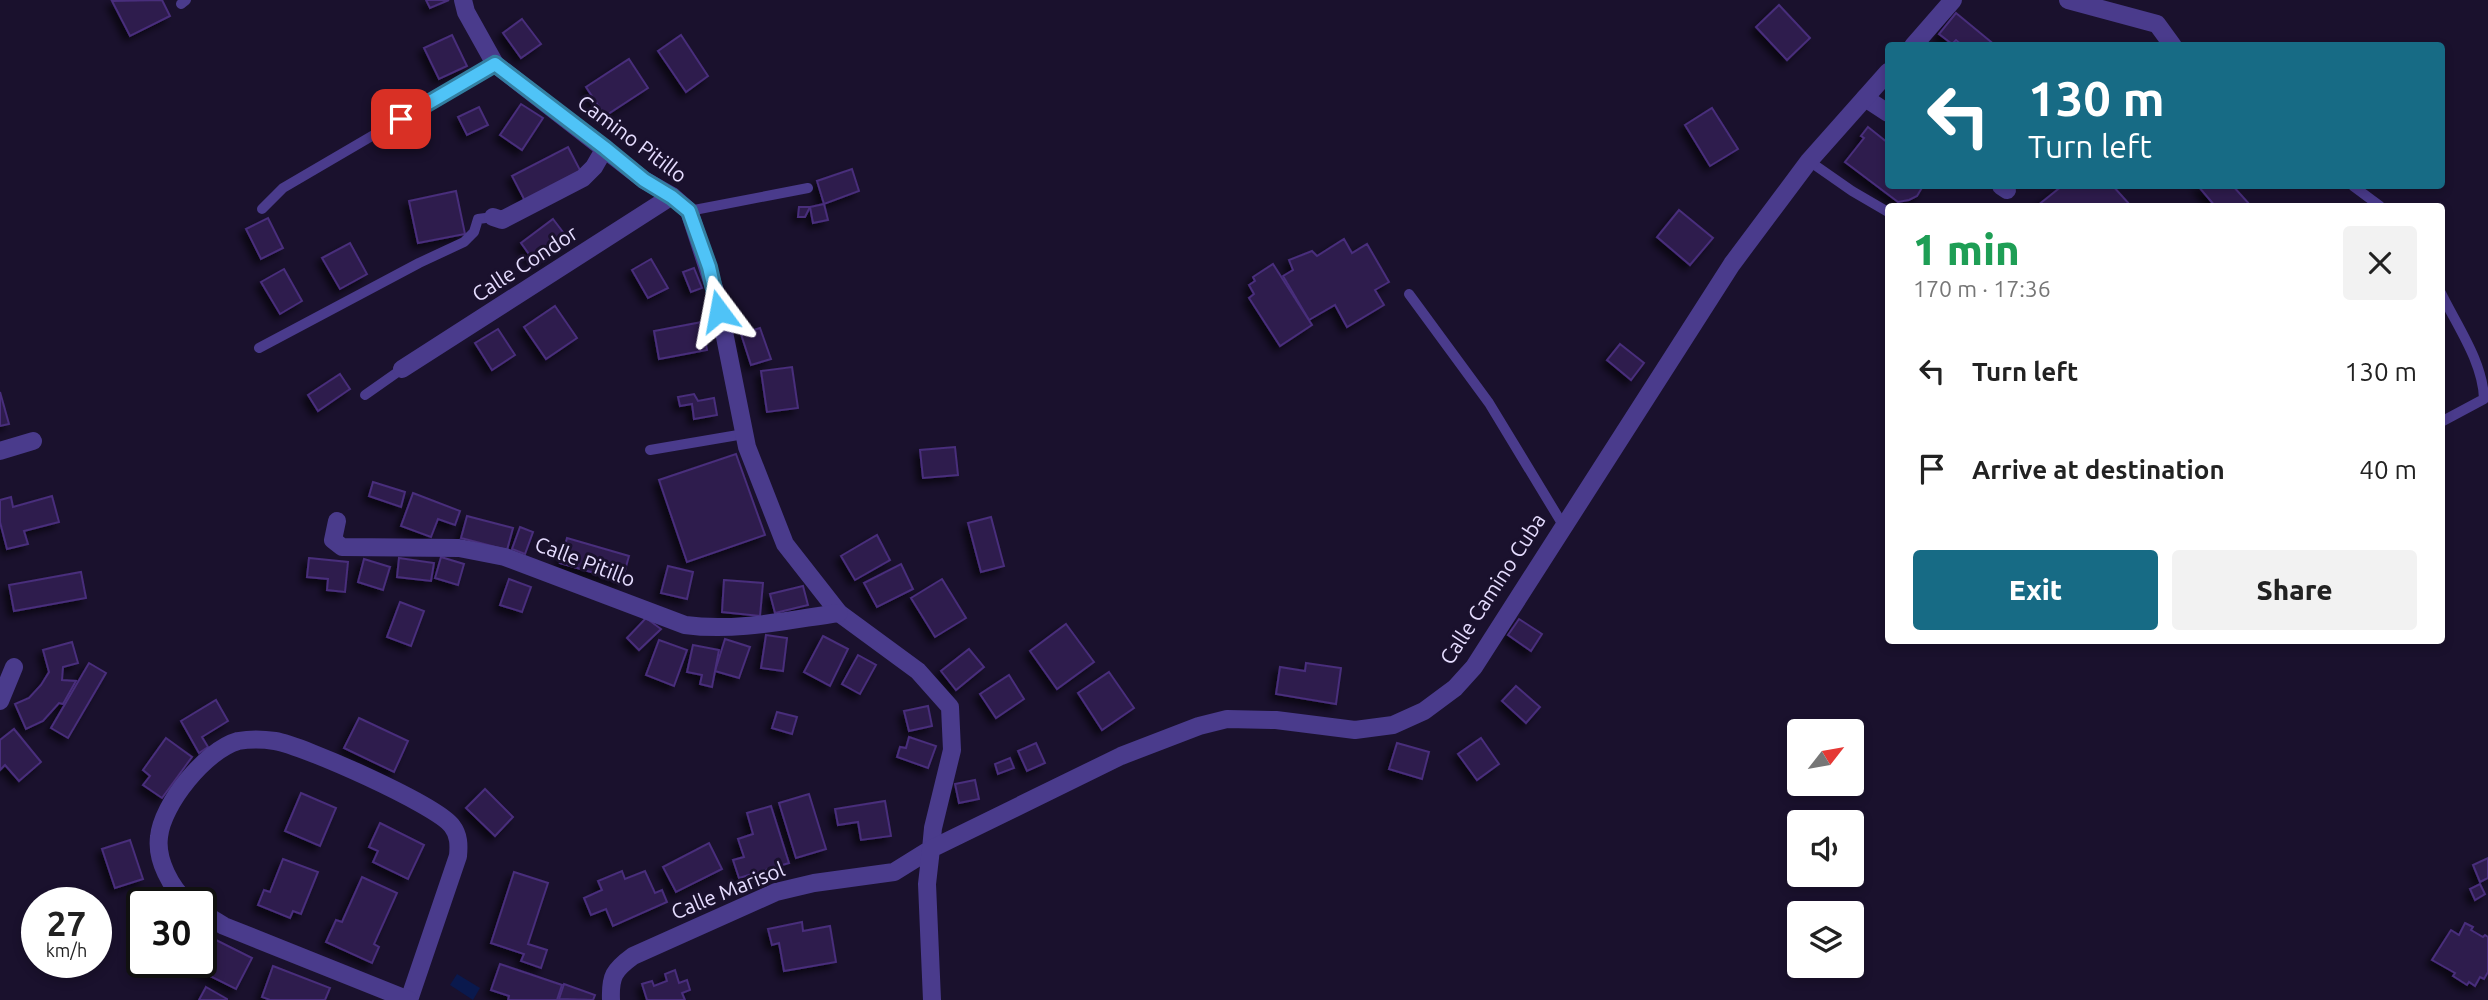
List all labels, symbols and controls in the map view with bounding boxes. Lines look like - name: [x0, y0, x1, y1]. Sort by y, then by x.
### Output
- icon: left: [1913, 70, 2004, 161]
- text: 130 m: [2028, 70, 2165, 125]
- pin: [371, 89, 431, 149]
- street label: Camino Pitillo: [573, 89, 692, 187]
- icon: arrive: [382, 100, 420, 138]
- text: Turn left: [2028, 128, 2152, 164]
- street label: Calle Condor: [467, 220, 582, 306]
- text: 1 min: [1913, 226, 2020, 273]
- button: close: [2343, 226, 2417, 300]
- position arrow: [682, 274, 756, 348]
- text: 170 m · 17:36: [1913, 276, 2051, 301]
- icon: left: [1913, 352, 1951, 390]
- text: Turn left: [1972, 357, 2078, 386]
- text: 130 m: [2345, 357, 2417, 386]
- icon: arrive: [1913, 450, 1951, 488]
- text: Arrive at destination: [1972, 455, 2225, 484]
- text: 40 m: [2359, 455, 2417, 484]
- street label: Calle Camino Cuba: [1434, 509, 1550, 668]
- street label: Calle Pitillo: [532, 531, 639, 591]
- button: Exit: [1913, 550, 2158, 630]
- button: Share: [2172, 550, 2417, 630]
- north arrow: [1787, 719, 1864, 796]
- map controls: [1787, 719, 1864, 978]
- button: sound: [1787, 810, 1864, 887]
- street label: Calle Marisol: [667, 856, 788, 924]
- speed limit sign: 30: [126, 887, 217, 978]
- button: layers: [1787, 901, 1864, 978]
- text: 27: [47, 903, 86, 943]
- text: km/h: [46, 940, 87, 960]

